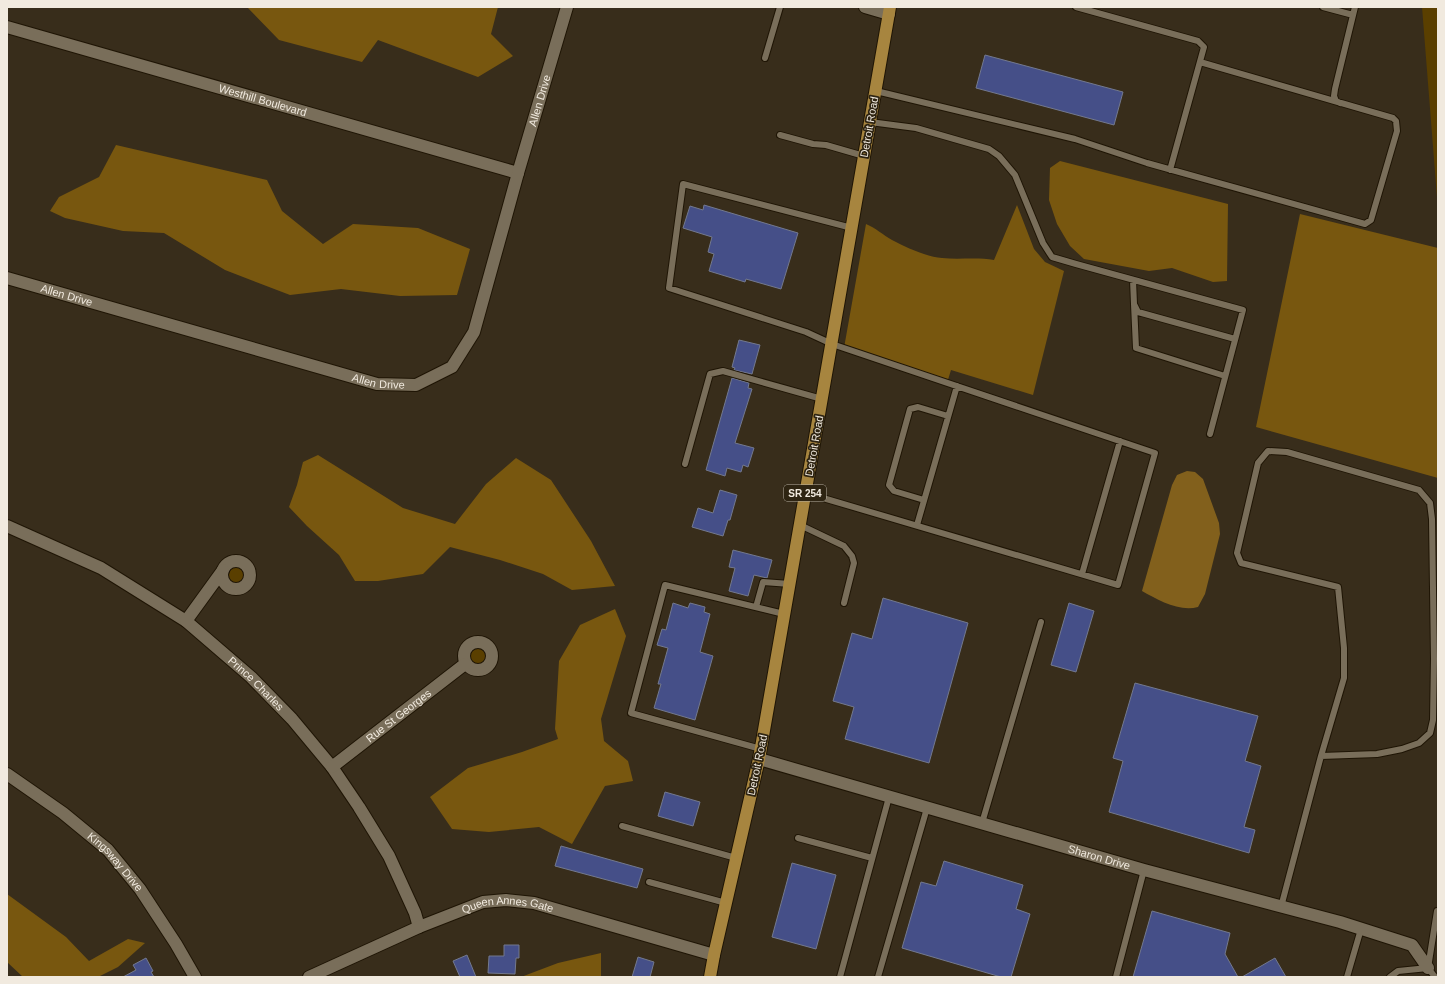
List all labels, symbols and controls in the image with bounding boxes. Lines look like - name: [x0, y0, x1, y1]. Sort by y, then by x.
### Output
- street label: Allen Drive: [526, 73, 553, 128]
- street label: Westhill Boulevard: [217, 82, 308, 118]
- street label: Detroit Road: [858, 96, 880, 158]
- street label: Allen Drive: [39, 282, 94, 308]
- street label: Allen Drive: [351, 371, 405, 391]
- street label: Detroit Road: [803, 415, 825, 477]
- road number: SR 254: [784, 485, 826, 501]
- street label: Prince Charles: [226, 654, 287, 713]
- street label: Rue St Georges: [364, 686, 434, 744]
- street label: Detroit Road: [745, 734, 769, 796]
- street label: Kingsway Drive: [85, 830, 145, 894]
- street label: Sharon Drive: [1067, 842, 1132, 872]
- street label: Queen Annes Gate: [460, 894, 555, 916]

